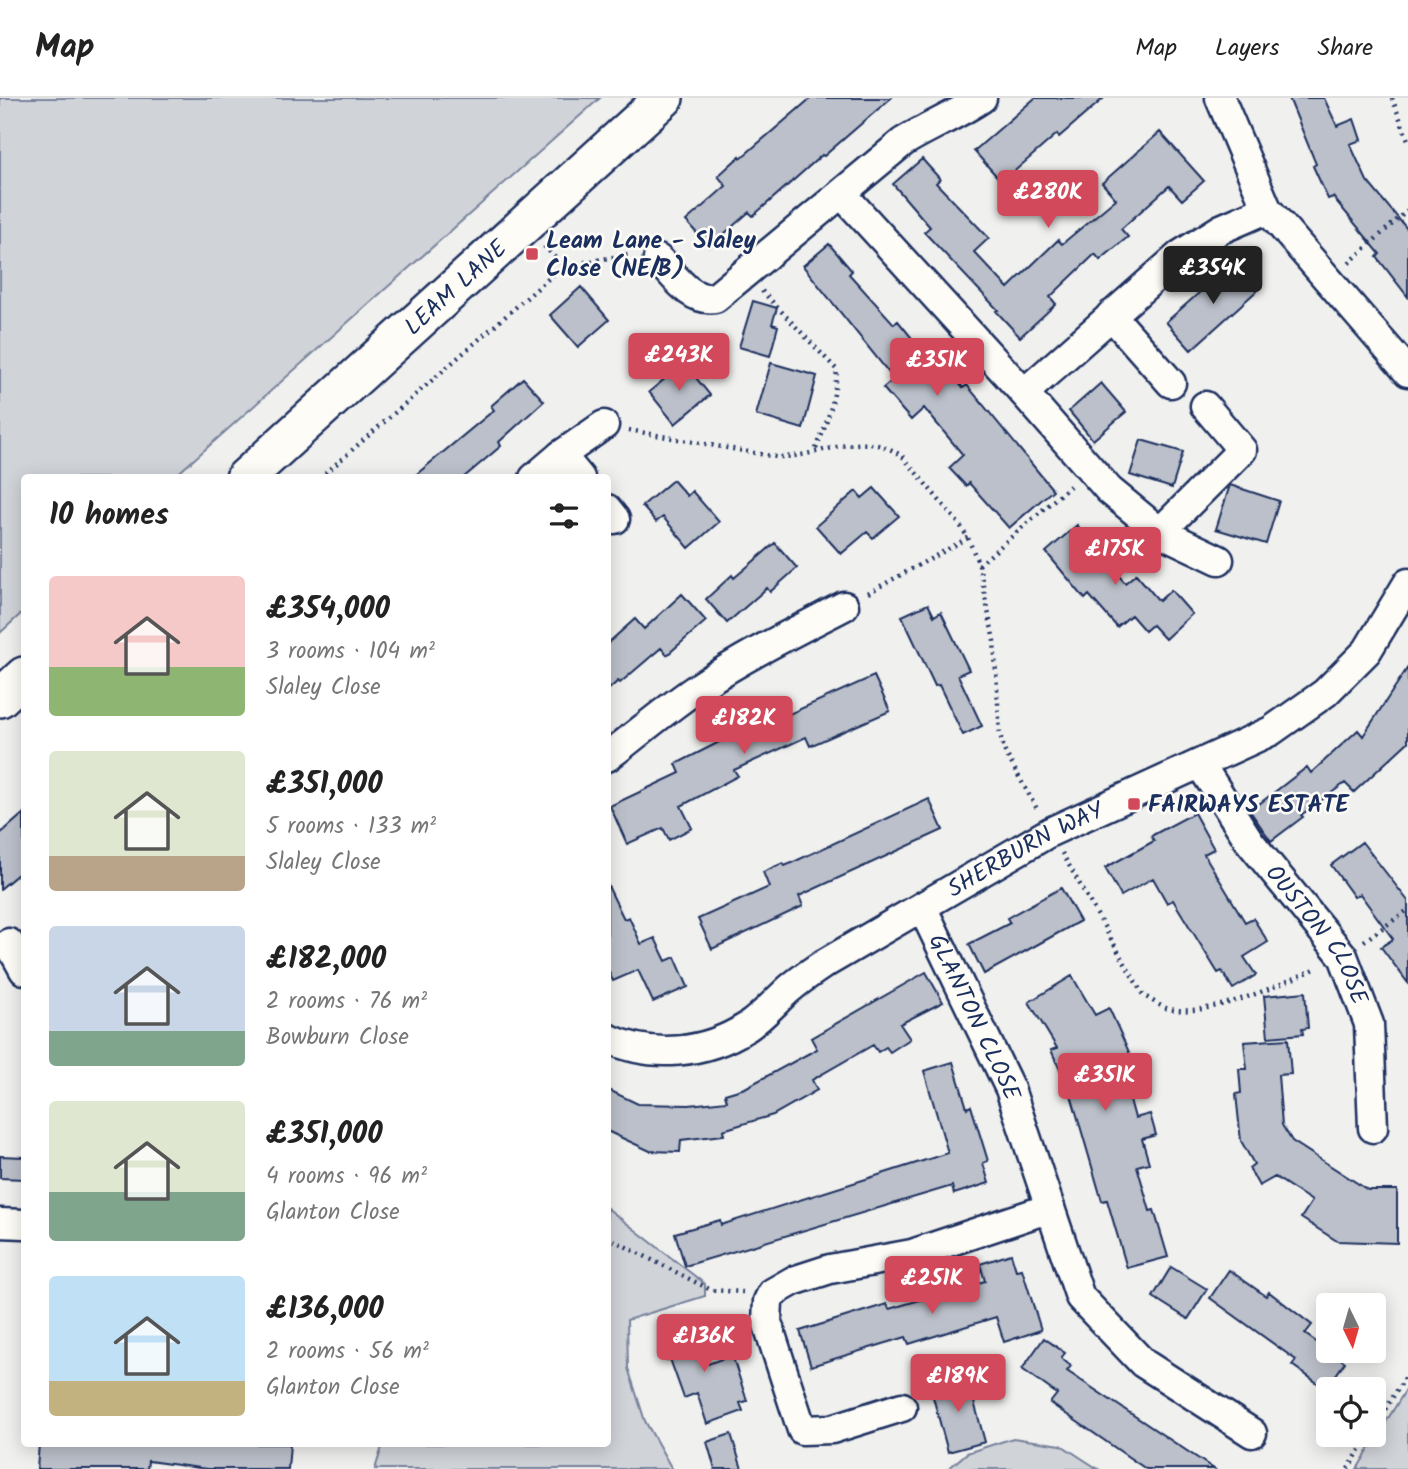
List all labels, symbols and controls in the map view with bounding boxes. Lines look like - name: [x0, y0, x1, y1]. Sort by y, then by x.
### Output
- text: Map: [35, 22, 95, 75]
- text: Map: [1135, 29, 1177, 68]
- text: Layers: [1215, 29, 1279, 68]
- text: Share: [1317, 29, 1373, 68]
- pin: £280K: [999, 170, 1097, 230]
- text: £280K: [1013, 175, 1083, 211]
- place label: Leam Lane - Slaley Close (NE/B): [546, 222, 756, 289]
- street label: LEAM LANE: [396, 230, 518, 346]
- marker: Leam Lane - Slaley Close (NE/B): [524, 246, 540, 262]
- pin: £354K: [1164, 246, 1262, 306]
- text: £354K: [1179, 251, 1247, 287]
- pin: £243K: [630, 334, 728, 393]
- text: £243K: [644, 338, 714, 374]
- pin: £351K: [888, 338, 986, 398]
- text: £351K: [906, 343, 968, 379]
- text: 10 homes: [49, 492, 169, 540]
- icon: filters: [545, 497, 583, 535]
- pin: £175K: [1066, 528, 1164, 587]
- text: £175K: [1085, 532, 1145, 568]
- text: £354,000: [266, 586, 390, 634]
- icon: home: [105, 604, 189, 688]
- text: 3 rooms · 104 m²: [266, 634, 435, 670]
- text: Slaley Close: [266, 670, 381, 706]
- pin: £182K: [695, 696, 793, 756]
- text: £182K: [712, 701, 776, 737]
- text: £351,000: [266, 761, 383, 809]
- icon: home: [105, 779, 189, 863]
- place label: FAIRWAYS ESTATE: [1148, 786, 1351, 825]
- street label: SHERBURN WAY: [940, 791, 1112, 909]
- marker: FAIRWAYS ESTATE: [1126, 796, 1142, 812]
- text: 5 rooms · 133 m²: [266, 809, 436, 845]
- text: Slaley Close: [266, 845, 381, 881]
- street label: OUSTON CLOSE: [1255, 856, 1378, 1011]
- street label: GLANTON CLOSE: [917, 927, 1031, 1106]
- text: £182,000: [266, 936, 386, 984]
- icon: home: [105, 954, 189, 1038]
- text: 2 rooms · 76 m²: [266, 984, 427, 1020]
- text: Bowburn Close: [266, 1020, 409, 1056]
- pin: £351K: [1056, 1054, 1154, 1113]
- text: £351K: [1074, 1058, 1136, 1094]
- text: £351,000: [266, 1111, 383, 1159]
- icon: home: [105, 1129, 189, 1213]
- text: 4 rooms · 96 m²: [266, 1159, 427, 1195]
- text: Glanton Close: [266, 1195, 400, 1231]
- pin: £251K: [883, 1256, 981, 1316]
- text: £251K: [901, 1261, 963, 1297]
- text: £136,000: [266, 1286, 384, 1334]
- north arrow: [1316, 1293, 1386, 1363]
- map controls: [1316, 1293, 1386, 1447]
- icon: home: [105, 1304, 189, 1388]
- pin: £136K: [655, 1314, 753, 1374]
- text: £136K: [673, 1319, 735, 1355]
- text: 2 rooms · 56 m²: [266, 1334, 429, 1370]
- pin: £189K: [909, 1354, 1007, 1414]
- text: £189K: [927, 1359, 989, 1395]
- text: Glanton Close: [266, 1370, 400, 1406]
- button: locate: [1316, 1377, 1386, 1447]

